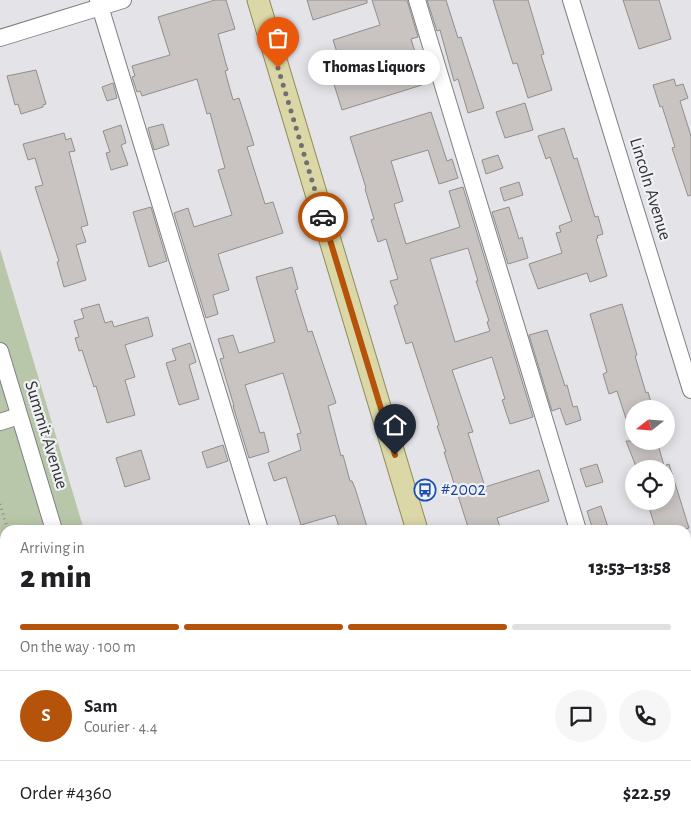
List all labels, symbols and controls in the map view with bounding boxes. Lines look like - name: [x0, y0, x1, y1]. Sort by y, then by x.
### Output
- pin: [257, 17, 299, 68]
- icon: bag: [264, 24, 292, 52]
- callout: Thomas Liquors: [308, 50, 440, 86]
- text: Thomas Liquors: [323, 59, 425, 75]
- street label: Lincoln Avenue: [626, 136, 674, 242]
- courier: [298, 192, 348, 242]
- icon: car: [309, 203, 337, 231]
- street label: Summit Avenue: [21, 379, 71, 491]
- north arrow: [625, 400, 675, 450]
- map controls: [625, 400, 675, 510]
- pin: [374, 404, 416, 455]
- icon: home: [381, 411, 409, 439]
- button: locate: [625, 460, 675, 510]
- bus stop icon: #2002: [413, 478, 437, 502]
- place label: #2002: [441, 481, 486, 499]
- text: Arriving in: [20, 540, 85, 556]
- text: 13:53–13:58: [588, 558, 671, 577]
- text: 2 min: [20, 561, 92, 593]
- text: On the way · 100 m: [20, 639, 136, 655]
- button: chat: [555, 690, 607, 742]
- button: phone: [619, 690, 671, 742]
- text: Sam: [84, 697, 118, 716]
- text: S: [41, 706, 51, 725]
- text: Courier · 4.4: [84, 719, 157, 735]
- text: Order #4360: [20, 784, 112, 803]
- text: $22.59: [623, 784, 671, 803]

